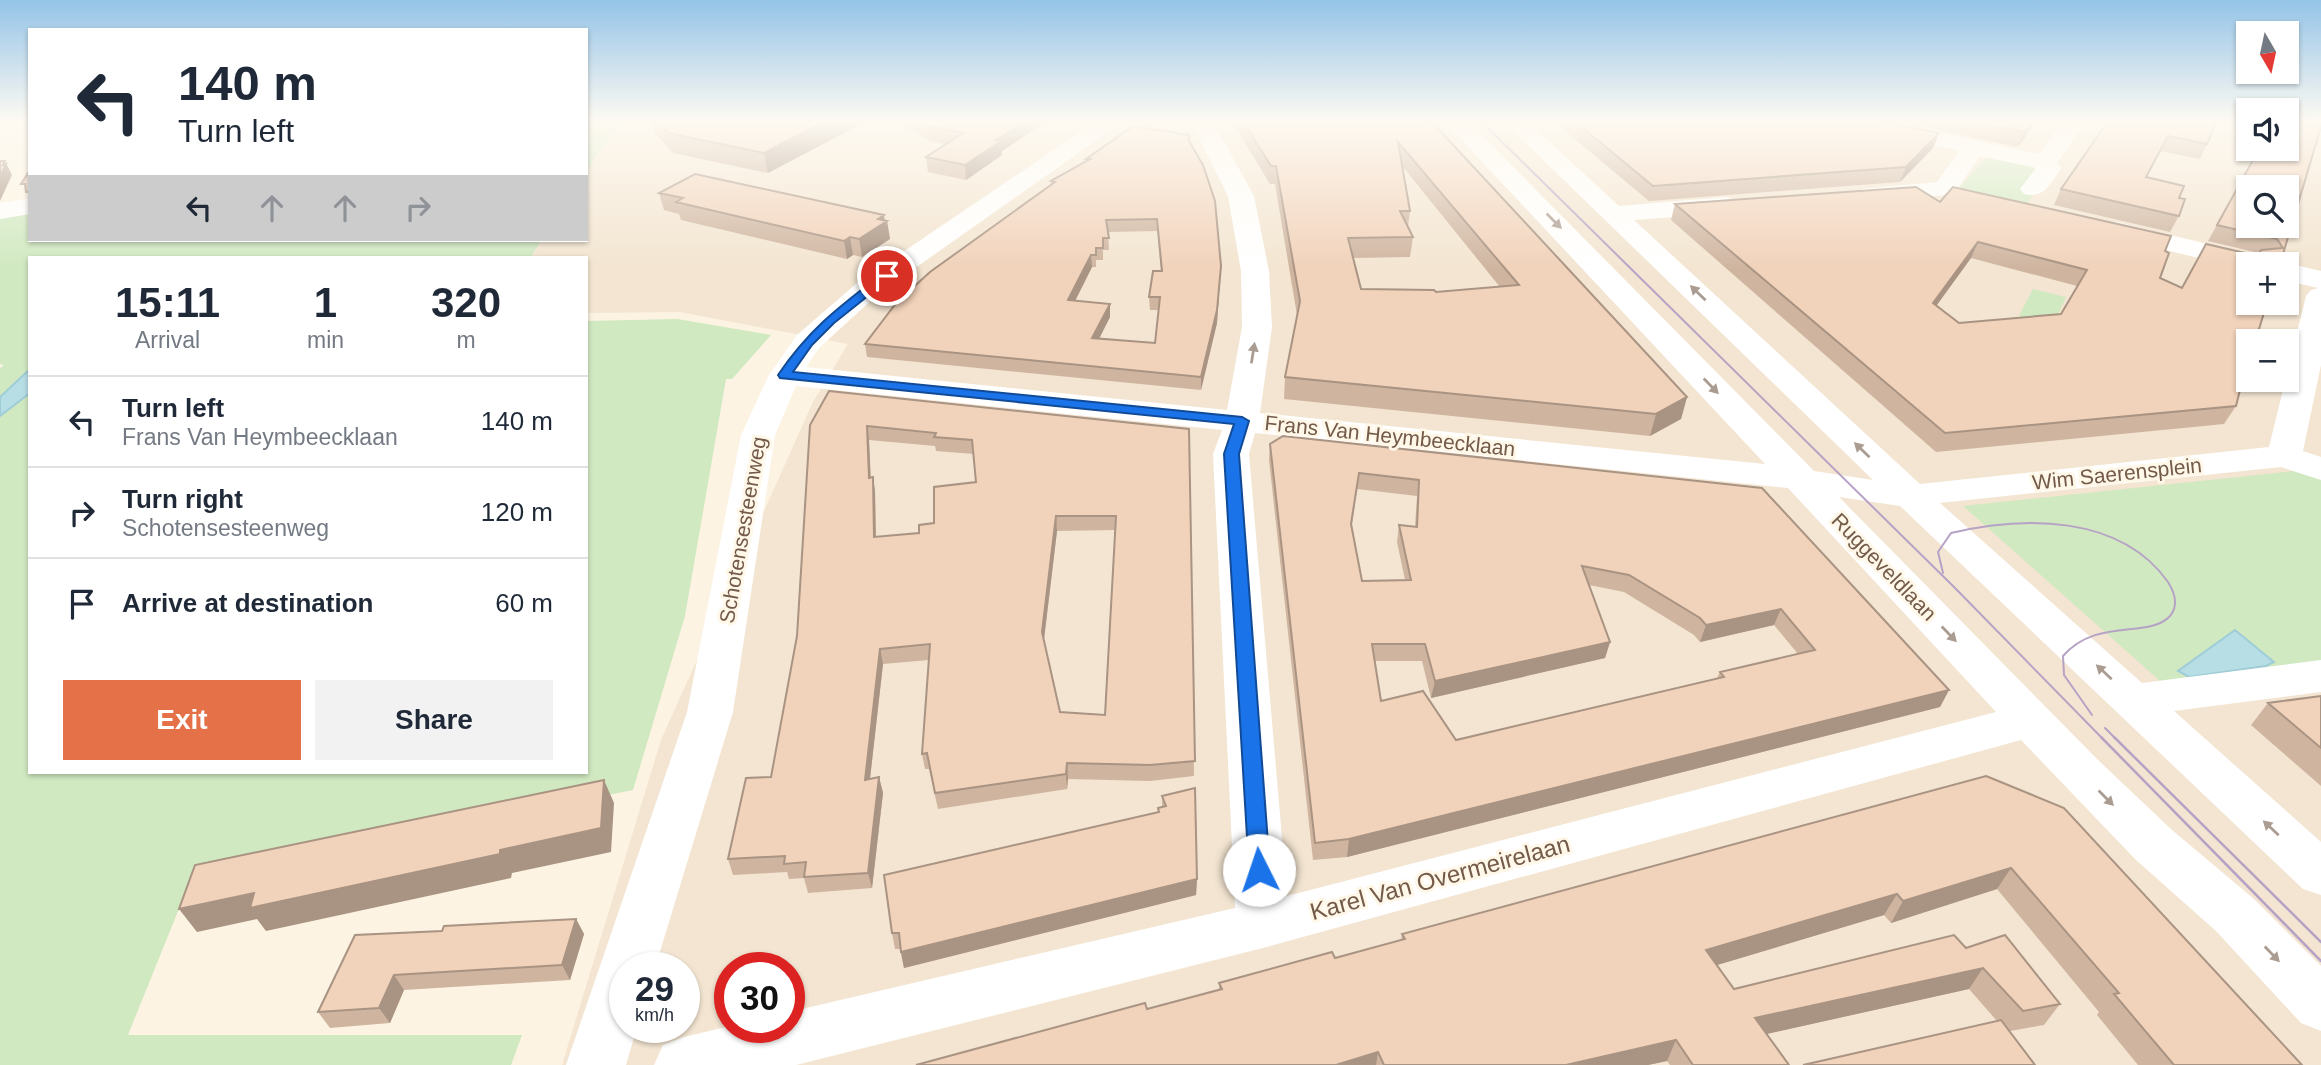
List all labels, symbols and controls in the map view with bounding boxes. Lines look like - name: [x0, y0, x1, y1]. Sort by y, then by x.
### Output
- north arrow: [2236, 21, 2300, 84]
- map controls: [2236, 21, 2299, 392]
- icon: left: [63, 56, 154, 147]
- text: 140 m: [178, 56, 317, 110]
- button: sound: [2236, 98, 2299, 161]
- text: Turn left: [178, 113, 294, 149]
- button: search: [2236, 175, 2299, 238]
- icon: left: [180, 189, 218, 227]
- icon: ahead: [253, 189, 291, 227]
- icon: ahead: [326, 189, 364, 227]
- icon: right: [399, 189, 437, 227]
- one-way arrow: [1545, 213, 1562, 229]
- pin: [857, 246, 917, 306]
- button: +: [2236, 252, 2299, 315]
- icon: arrive: [868, 257, 906, 295]
- text: 15:11: [115, 279, 220, 326]
- text: 1: [314, 279, 337, 326]
- text: 320: [431, 279, 501, 326]
- one-way arrow: [1689, 284, 1706, 301]
- text: Arrival: [135, 327, 200, 353]
- text: min: [307, 327, 344, 353]
- text: m: [456, 327, 476, 353]
- button: −: [2236, 329, 2299, 392]
- one-way arrow: [1247, 342, 1258, 364]
- one-way arrow: [1703, 377, 1719, 395]
- text: Turn left: [122, 393, 224, 423]
- icon: left: [63, 403, 101, 441]
- text: 140 m: [481, 406, 553, 436]
- street label: Frans Van Heymbeecklaan: [1264, 411, 1516, 460]
- text: Frans Van Heymbeecklaan: [122, 424, 398, 450]
- street label: Schotensesteenweg: [715, 435, 770, 625]
- one-way arrow: [1854, 442, 1871, 458]
- street label: Wim Saerensplein: [2031, 453, 2203, 494]
- text: Turn right: [122, 484, 243, 514]
- icon: right: [63, 494, 101, 532]
- text: 120 m: [481, 497, 553, 527]
- street label: Ruggeveldlaan: [1827, 508, 1941, 625]
- text: Schotensesteenweg: [122, 515, 329, 541]
- icon: arrive: [63, 585, 101, 623]
- text: Arrive at destination: [122, 588, 373, 618]
- text: 60 m: [495, 588, 553, 618]
- one-way arrow: [1940, 626, 1957, 643]
- one-way arrow: [2096, 665, 2113, 681]
- button: Exit: [63, 680, 301, 760]
- button: Share: [315, 680, 553, 760]
- one-way arrow: [2098, 790, 2115, 807]
- one-way arrow: [2263, 820, 2280, 836]
- street label: Karel Van Overmeirelaan: [1307, 830, 1573, 925]
- position arrow: [1222, 833, 1296, 907]
- one-way arrow: [2264, 945, 2280, 963]
- speed limit sign: 30: [714, 952, 805, 1043]
- text: 29: [635, 969, 674, 1008]
- text: km/h: [635, 1005, 674, 1025]

